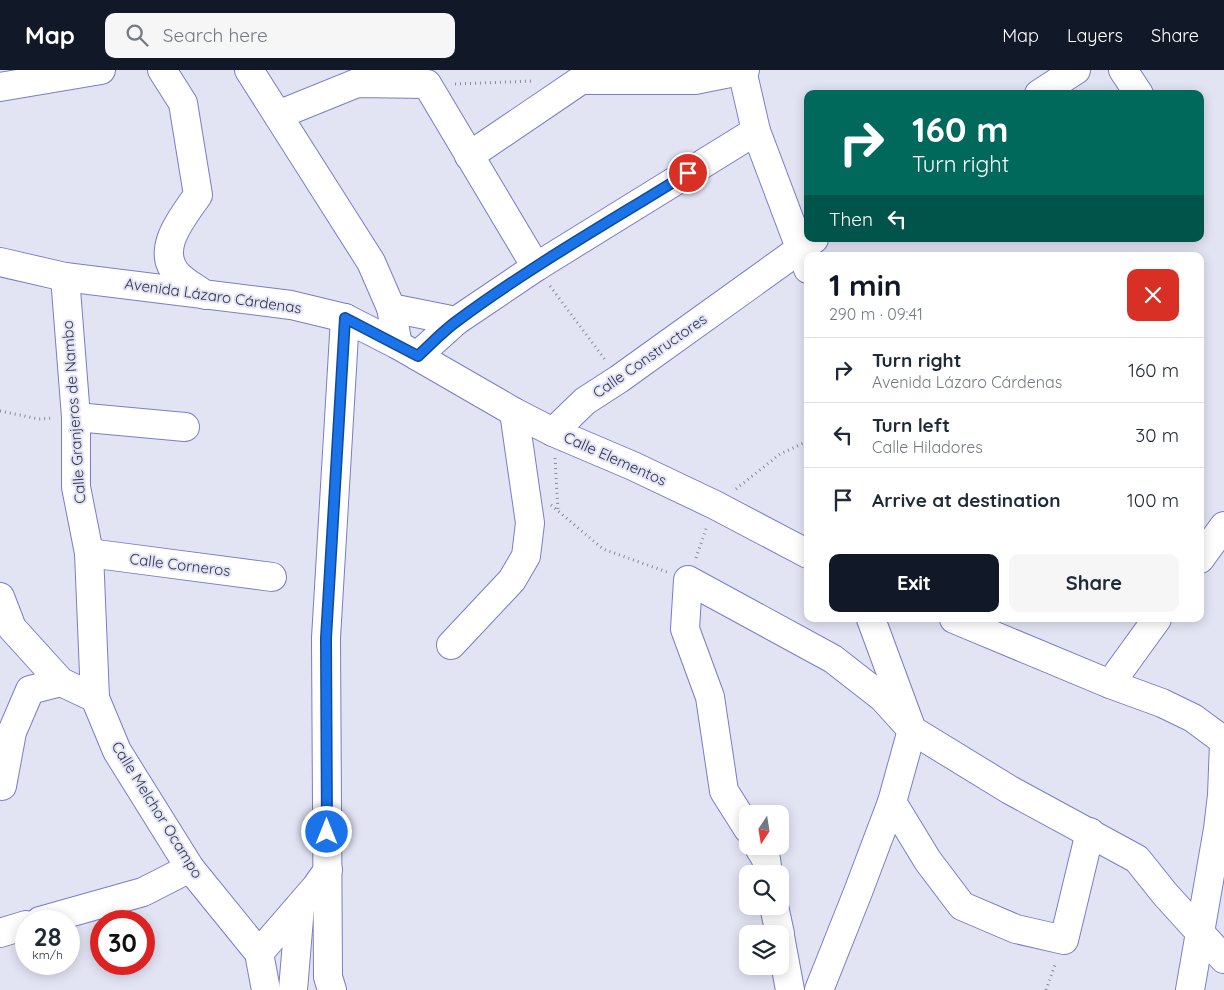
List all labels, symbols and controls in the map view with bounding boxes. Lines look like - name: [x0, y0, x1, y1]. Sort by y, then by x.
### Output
- search box: [105, 13, 455, 58]
- text: Map: [25, 20, 75, 50]
- icon: search: [123, 21, 151, 49]
- text: Search here: [163, 23, 268, 47]
- text: Map: [1002, 24, 1039, 47]
- text: Layers: [1067, 24, 1123, 47]
- text: Share: [1151, 24, 1199, 47]
- text: 160 m: [912, 107, 1009, 151]
- icon: right: [829, 110, 894, 175]
- text: Turn right: [912, 150, 1009, 178]
- pin: [667, 152, 709, 194]
- icon: arrive: [674, 159, 702, 187]
- icon: left: [883, 205, 911, 233]
- text: Then: [829, 207, 873, 231]
- text: 1 min: [829, 266, 902, 304]
- button: close: [1127, 269, 1179, 321]
- street label: Avenida Lázaro Cárdenas: [123, 274, 303, 317]
- text: 290 m · 09:41: [829, 304, 923, 324]
- street label: Calle Constructores: [589, 309, 710, 402]
- street label: Calle Granjeros de Nambo: [58, 320, 89, 504]
- text: Turn right: [872, 348, 961, 372]
- icon: right: [829, 356, 857, 384]
- text: 160 m: [1128, 358, 1179, 382]
- text: Avenida Lázaro Cárdenas: [872, 372, 1062, 392]
- text: Turn left: [872, 413, 950, 437]
- icon: left: [829, 421, 857, 449]
- text: 30 m: [1135, 423, 1179, 447]
- street label: Calle Elementos: [561, 427, 670, 490]
- text: Calle Hiladores: [872, 437, 983, 457]
- icon: arrive: [829, 486, 857, 514]
- text: Arrive at destination: [872, 488, 1061, 512]
- text: 100 m: [1127, 488, 1179, 512]
- street label: Calle Corneros: [129, 549, 232, 580]
- button: Exit: [829, 554, 999, 612]
- button: Share: [1009, 554, 1179, 612]
- street label: Calle Melchor Ocampo: [108, 738, 207, 882]
- position arrow: [300, 805, 352, 857]
- north arrow: [739, 805, 789, 855]
- map controls: [739, 805, 789, 975]
- button: search: [739, 865, 789, 915]
- speed limit sign: 30: [90, 910, 155, 975]
- text: 28: [34, 921, 61, 952]
- button: layers: [739, 925, 789, 975]
- text: km/h: [32, 947, 63, 962]

